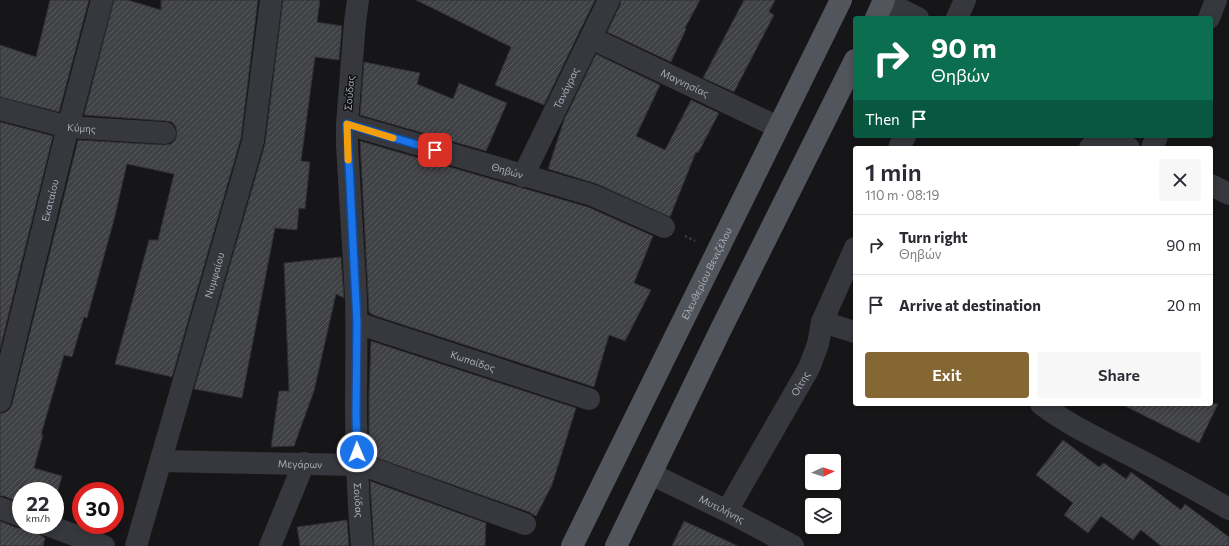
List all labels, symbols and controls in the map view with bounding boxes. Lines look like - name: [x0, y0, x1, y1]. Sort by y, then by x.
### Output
- text: 90 m: [931, 30, 997, 64]
- icon: right: [865, 32, 917, 84]
- text: Θηβών: [931, 64, 989, 86]
- street label: Τανάγρας: [551, 65, 581, 111]
- street label: Μαγνησίας: [659, 66, 711, 99]
- street label: Σούδας: [341, 75, 357, 111]
- icon: arrive: [908, 108, 930, 130]
- text: Then: [865, 110, 900, 128]
- street label: Κύμης: [67, 121, 96, 135]
- pin: [418, 133, 452, 167]
- icon: arrive: [424, 139, 446, 161]
- text: 1 min: [865, 157, 922, 186]
- button: close: [1159, 159, 1201, 201]
- street label: Θηβών: [490, 160, 525, 181]
- street label: Εκαταίου: [39, 177, 61, 222]
- text: 110 m · 08:19: [865, 187, 939, 203]
- street label: Ελευθερίου Βενιζέλου: [679, 225, 734, 321]
- text: Turn right: [899, 228, 968, 246]
- icon: right: [865, 234, 887, 256]
- text: 90 m: [1166, 236, 1201, 254]
- text: Θηβών: [899, 246, 941, 262]
- street label: Νυμφαίου: [202, 250, 227, 299]
- icon: arrive: [865, 294, 887, 316]
- text: Arrive at destination: [899, 296, 1041, 314]
- text: 20 m: [1167, 296, 1201, 314]
- street label: Κωπαίδος: [449, 348, 497, 374]
- button: Exit: [865, 352, 1029, 398]
- button: Share: [1037, 352, 1201, 398]
- street label: Οίτης: [788, 369, 812, 398]
- position arrow: [336, 431, 378, 473]
- north arrow: [805, 454, 841, 490]
- map controls: [805, 454, 841, 534]
- street label: Μεγάρων: [278, 457, 322, 470]
- speed limit sign: 30: [72, 482, 124, 534]
- street label: Σούδας: [352, 482, 366, 518]
- text: 22: [27, 491, 49, 515]
- street label: Μυτιλήνης: [697, 492, 747, 525]
- button: layers: [805, 498, 841, 534]
- text: km/h: [26, 512, 50, 524]

